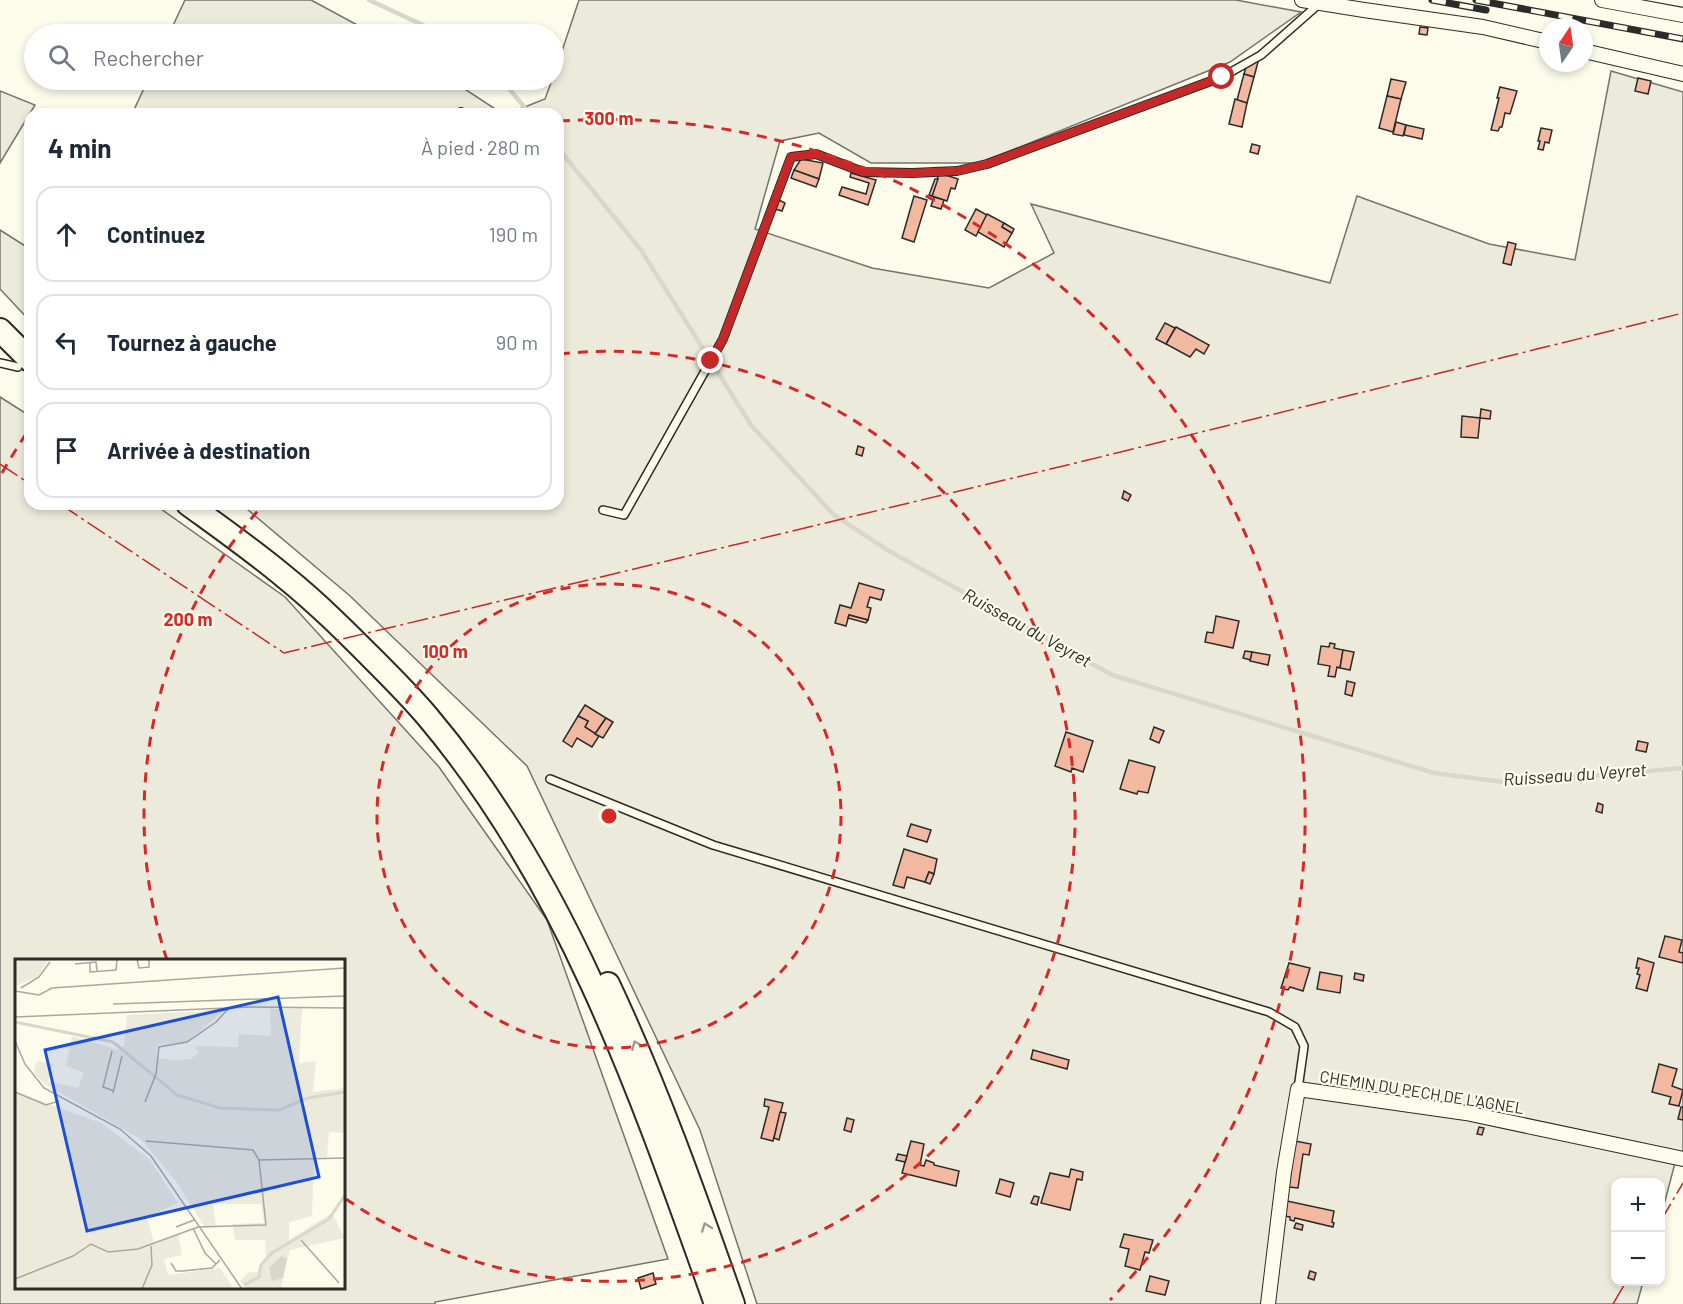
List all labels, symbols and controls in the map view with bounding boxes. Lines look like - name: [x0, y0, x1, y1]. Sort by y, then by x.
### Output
- north arrow: [1539, 18, 1593, 72]
- search box: [24, 24, 564, 90]
- icon: search: [45, 41, 78, 74]
- text: Rechercher: [93, 44, 204, 70]
- route start: [1208, 63, 1234, 89]
- text: 300 m: [585, 107, 633, 129]
- text: 4 min: [48, 132, 112, 163]
- text: À pied · 280 m: [421, 135, 540, 159]
- icon: ahead: [50, 218, 83, 251]
- text: Continuez: [107, 221, 205, 247]
- text: 190 m: [489, 222, 538, 246]
- icon: left: [50, 326, 83, 359]
- text: Tournez à gauche: [107, 329, 277, 355]
- text: 90 m: [496, 330, 538, 354]
- route end: [697, 347, 723, 373]
- icon: arrive: [50, 434, 83, 467]
- text: Arrivée à destination: [107, 437, 310, 463]
- water label: Ruisseau du Veyret: [959, 583, 1096, 672]
- text: 200 m: [163, 608, 213, 630]
- text: 100 m: [422, 640, 468, 662]
- water label: Ruisseau du Veyret: [1503, 758, 1648, 790]
- centre of rings: [599, 806, 619, 826]
- inset map: [15, 959, 345, 1289]
- one-way arrow: [631, 1040, 643, 1051]
- street label: CHEMIN DU PECH DE L'AGNEL: [1319, 1066, 1526, 1117]
- map controls: [1611, 1178, 1665, 1286]
- button: +: [1611, 1178, 1665, 1232]
- one-way arrow: [700, 1222, 713, 1233]
- button: −: [1611, 1232, 1665, 1286]

